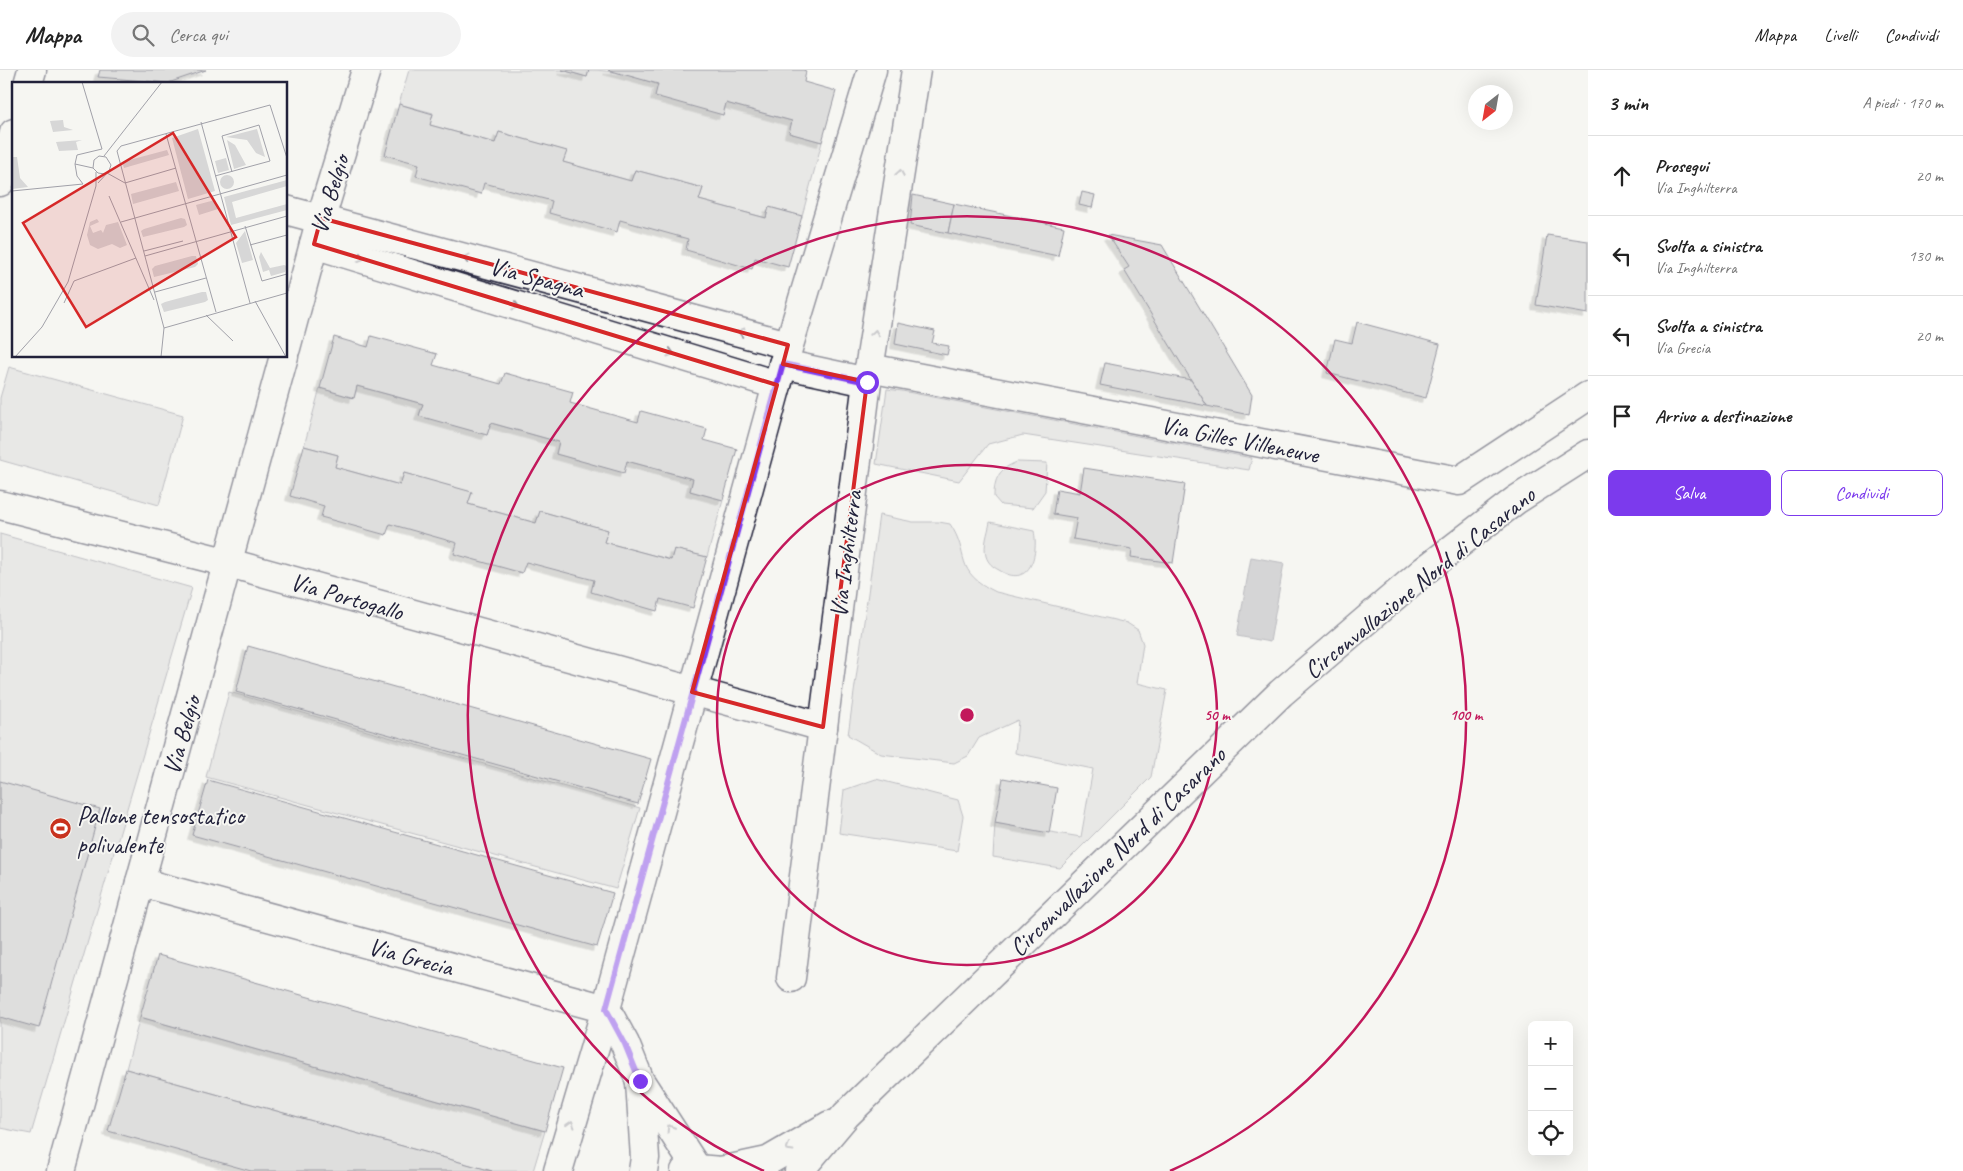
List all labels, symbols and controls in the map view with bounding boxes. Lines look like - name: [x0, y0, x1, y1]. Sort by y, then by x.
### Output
- search box: [111, 12, 461, 57]
- text: Mappa: [25, 20, 81, 50]
- icon: search: [129, 21, 157, 49]
- text: Cerca qui: [169, 23, 228, 47]
- text: Mappa: [1755, 24, 1796, 46]
- text: Livelli: [1824, 24, 1857, 46]
- text: Condividi: [1885, 24, 1938, 46]
- inset map: [12, 82, 288, 358]
- north arrow: [1468, 85, 1513, 130]
- text: 3 min: [1608, 90, 1648, 116]
- text: A piedi · 170 m: [1862, 93, 1943, 113]
- street label: Via Belgio: [303, 148, 358, 237]
- text: Prosegui: [1655, 154, 1708, 178]
- icon: ahead: [1608, 162, 1636, 190]
- text: 20 m: [1916, 166, 1943, 186]
- one-way arrow: [894, 169, 905, 177]
- text: Via Inghilterra: [1655, 178, 1737, 198]
- text: Svolta a sinistra: [1655, 234, 1762, 258]
- icon: left: [1608, 242, 1636, 270]
- text: 130 m: [1909, 246, 1943, 266]
- street label: Via Spagna: [486, 250, 589, 306]
- one-way arrow: [356, 252, 364, 262]
- one-way arrow: [463, 253, 471, 263]
- text: Via Inghilterra: [1655, 258, 1737, 278]
- one-way arrow: [511, 300, 520, 310]
- text: Svolta a sinistra: [1655, 314, 1762, 338]
- icon: left: [1608, 322, 1636, 350]
- text: 20 m: [1916, 326, 1943, 346]
- one-way arrow: [738, 328, 746, 338]
- one-way arrow: [869, 329, 879, 338]
- text: Via Grecia: [1655, 338, 1710, 358]
- one-way arrow: [667, 348, 675, 358]
- route start: [856, 371, 879, 394]
- icon: arrive: [1608, 402, 1636, 430]
- text: Arrivo a destinazione: [1655, 404, 1791, 428]
- street label: Via Gilles Villeneuve: [1158, 409, 1323, 471]
- button: Salva: [1608, 470, 1771, 516]
- button: Condividi: [1781, 470, 1943, 516]
- street label: Circonvallazione Nord di Casarano: [1297, 479, 1543, 686]
- street label: Via Inghilterra: [822, 487, 870, 619]
- street label: Via Portogallo: [287, 566, 408, 629]
- street label: Via Belgio: [155, 689, 209, 778]
- centre of rings: [958, 706, 976, 724]
- text: 50 m: [1204, 706, 1231, 725]
- text: 100 m: [1450, 706, 1484, 725]
- street label: Circonvallazione Nord di Casarano: [1003, 739, 1234, 964]
- place label: Pallone tensostatico polivalente: [77, 800, 247, 861]
- sports icon: Pallone tensostatico polivalente: [49, 817, 73, 841]
- street label: Via Grecia: [365, 930, 458, 984]
- map controls: [1528, 1021, 1573, 1156]
- button: +: [1528, 1021, 1573, 1066]
- button: −: [1528, 1066, 1573, 1111]
- route end: [629, 1070, 652, 1093]
- button: locate: [1528, 1111, 1573, 1156]
- one-way arrow: [566, 1121, 576, 1129]
- one-way arrow: [667, 1125, 676, 1134]
- one-way arrow: [786, 1142, 795, 1152]

